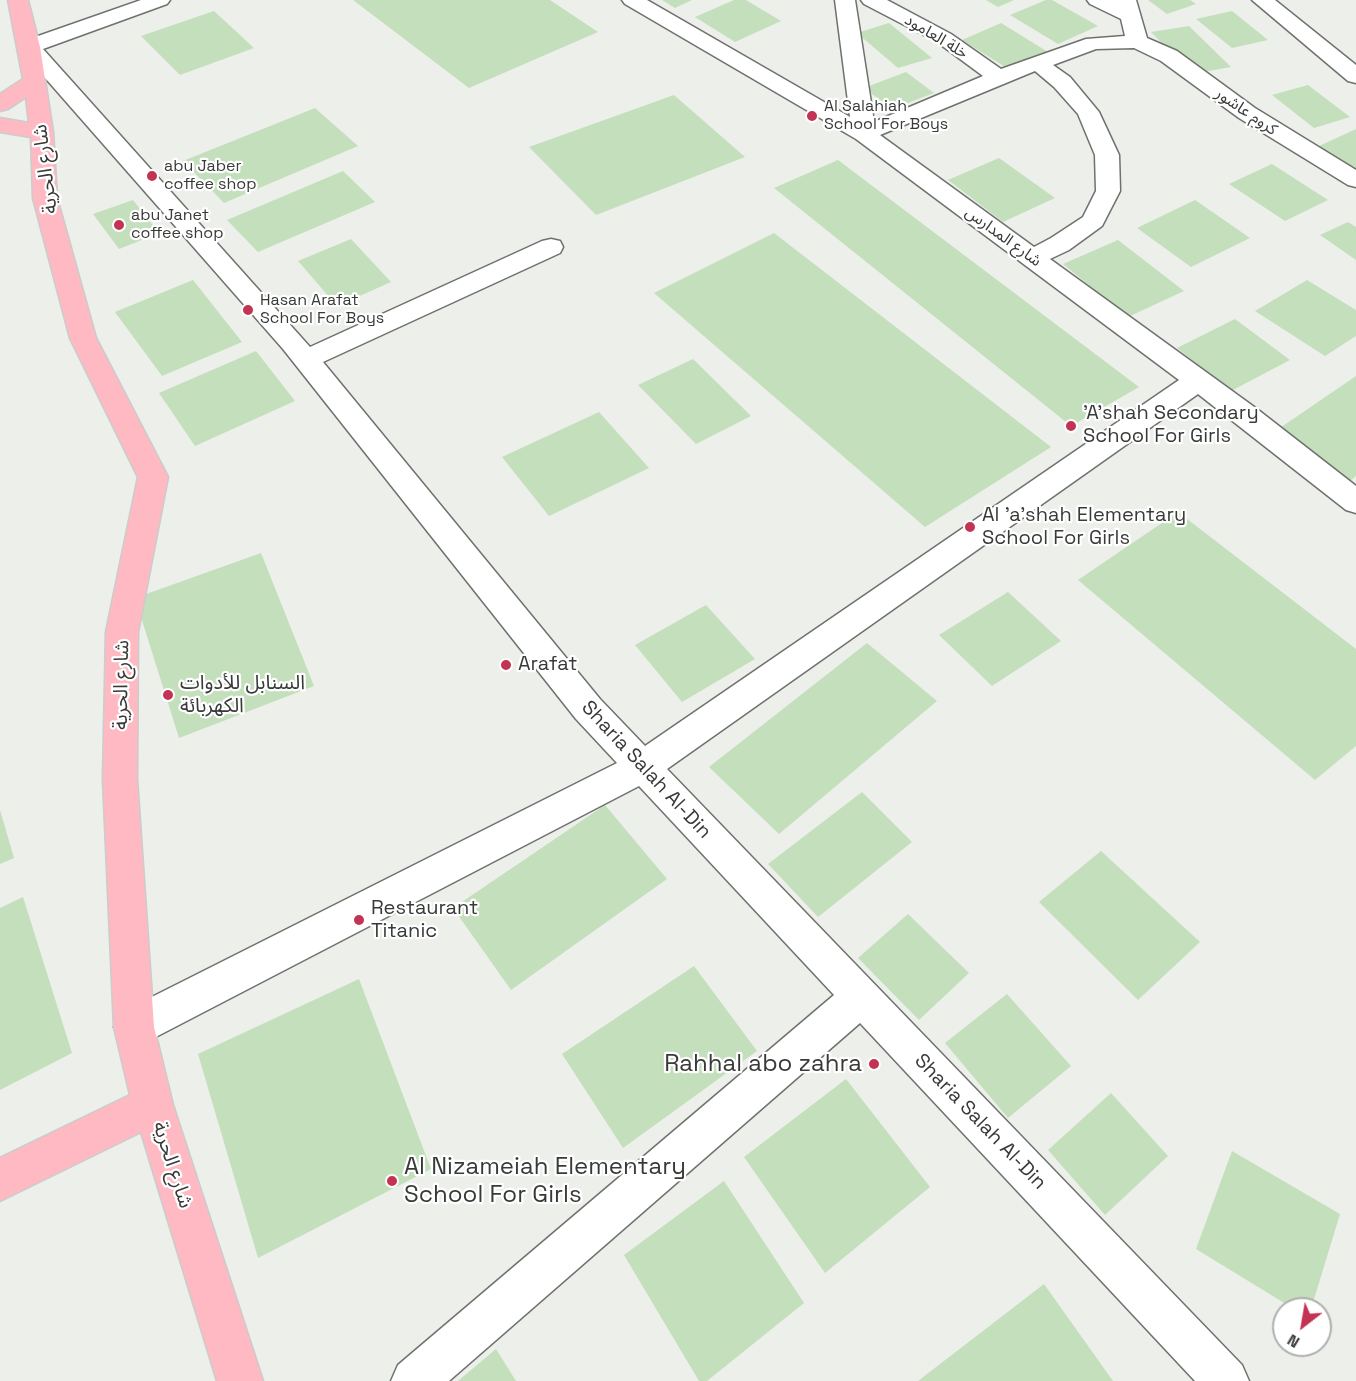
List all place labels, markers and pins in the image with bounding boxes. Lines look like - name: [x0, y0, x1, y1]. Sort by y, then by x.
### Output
- place label: Al Salahiah School For Boys: [824, 97, 948, 135]
- marker: Al Salahiah School For Boys: [805, 109, 819, 123]
- place label: abu Jaber coffee shop: [164, 157, 256, 195]
- marker: abu Jaber coffee shop: [145, 169, 159, 183]
- place label: abu Janet coffee shop: [131, 206, 223, 244]
- marker: abu Janet coffee shop: [112, 218, 126, 232]
- place label: Hasan Arafat School For Boys: [260, 291, 384, 329]
- marker: Hasan Arafat School For Boys: [241, 303, 255, 317]
- place label: 'A'shah Secondary School For Girls: [1083, 402, 1259, 449]
- marker: 'A'shah Secondary School For Girls: [1064, 419, 1078, 433]
- place label: Al 'a'shah Elementary School For Girls: [982, 504, 1186, 551]
- marker: Al 'a'shah Elementary School For Girls: [963, 520, 977, 534]
- place label: Arafat: [518, 653, 577, 677]
- marker: Arafat: [499, 658, 513, 672]
- place label: السنابل للأدوات الكهربائة: [180, 672, 305, 719]
- marker: السنابل للأدوات الكهربائة: [161, 688, 175, 702]
- place label: Restaurant Titanic: [371, 897, 478, 944]
- marker: Restaurant Titanic: [352, 913, 366, 927]
- place label: Rahhal abo zahra: [664, 1050, 862, 1078]
- marker: Rahhal abo zahra: [867, 1057, 881, 1071]
- place label: Al Nizameiah Elementary School For Girls: [404, 1153, 686, 1209]
- marker: Al Nizameiah Elementary School For Girls: [385, 1174, 399, 1188]

